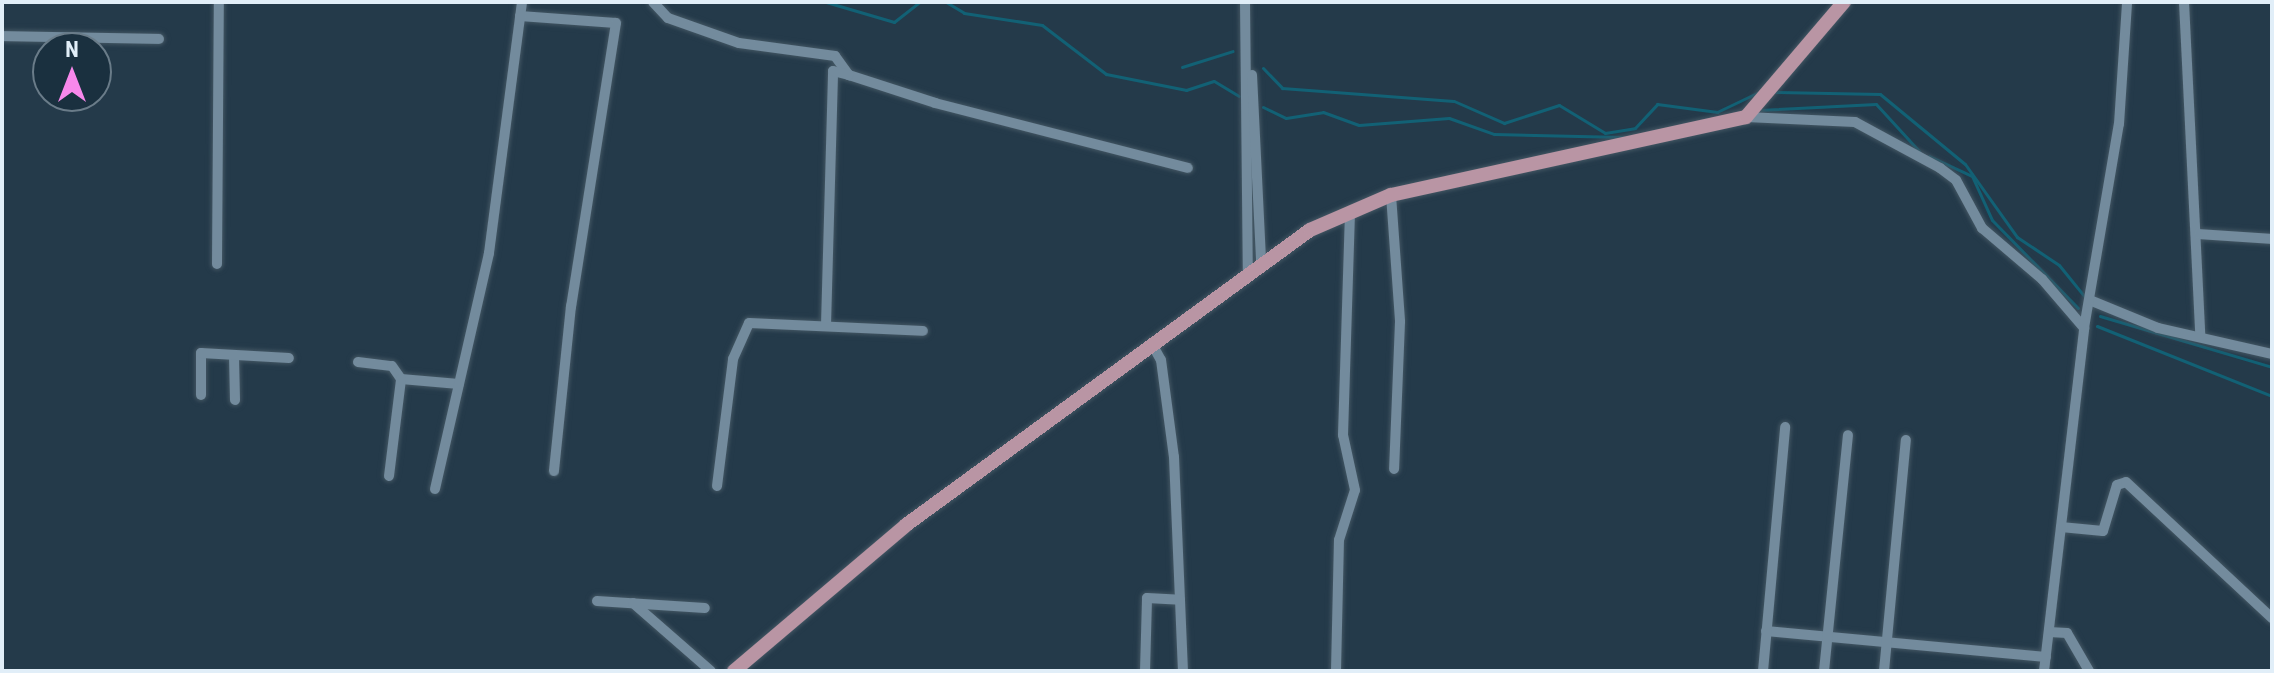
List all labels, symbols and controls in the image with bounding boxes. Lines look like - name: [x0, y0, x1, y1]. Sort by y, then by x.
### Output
- north arrow: [32, 32, 112, 112]
- text: N: [65, 37, 79, 62]

